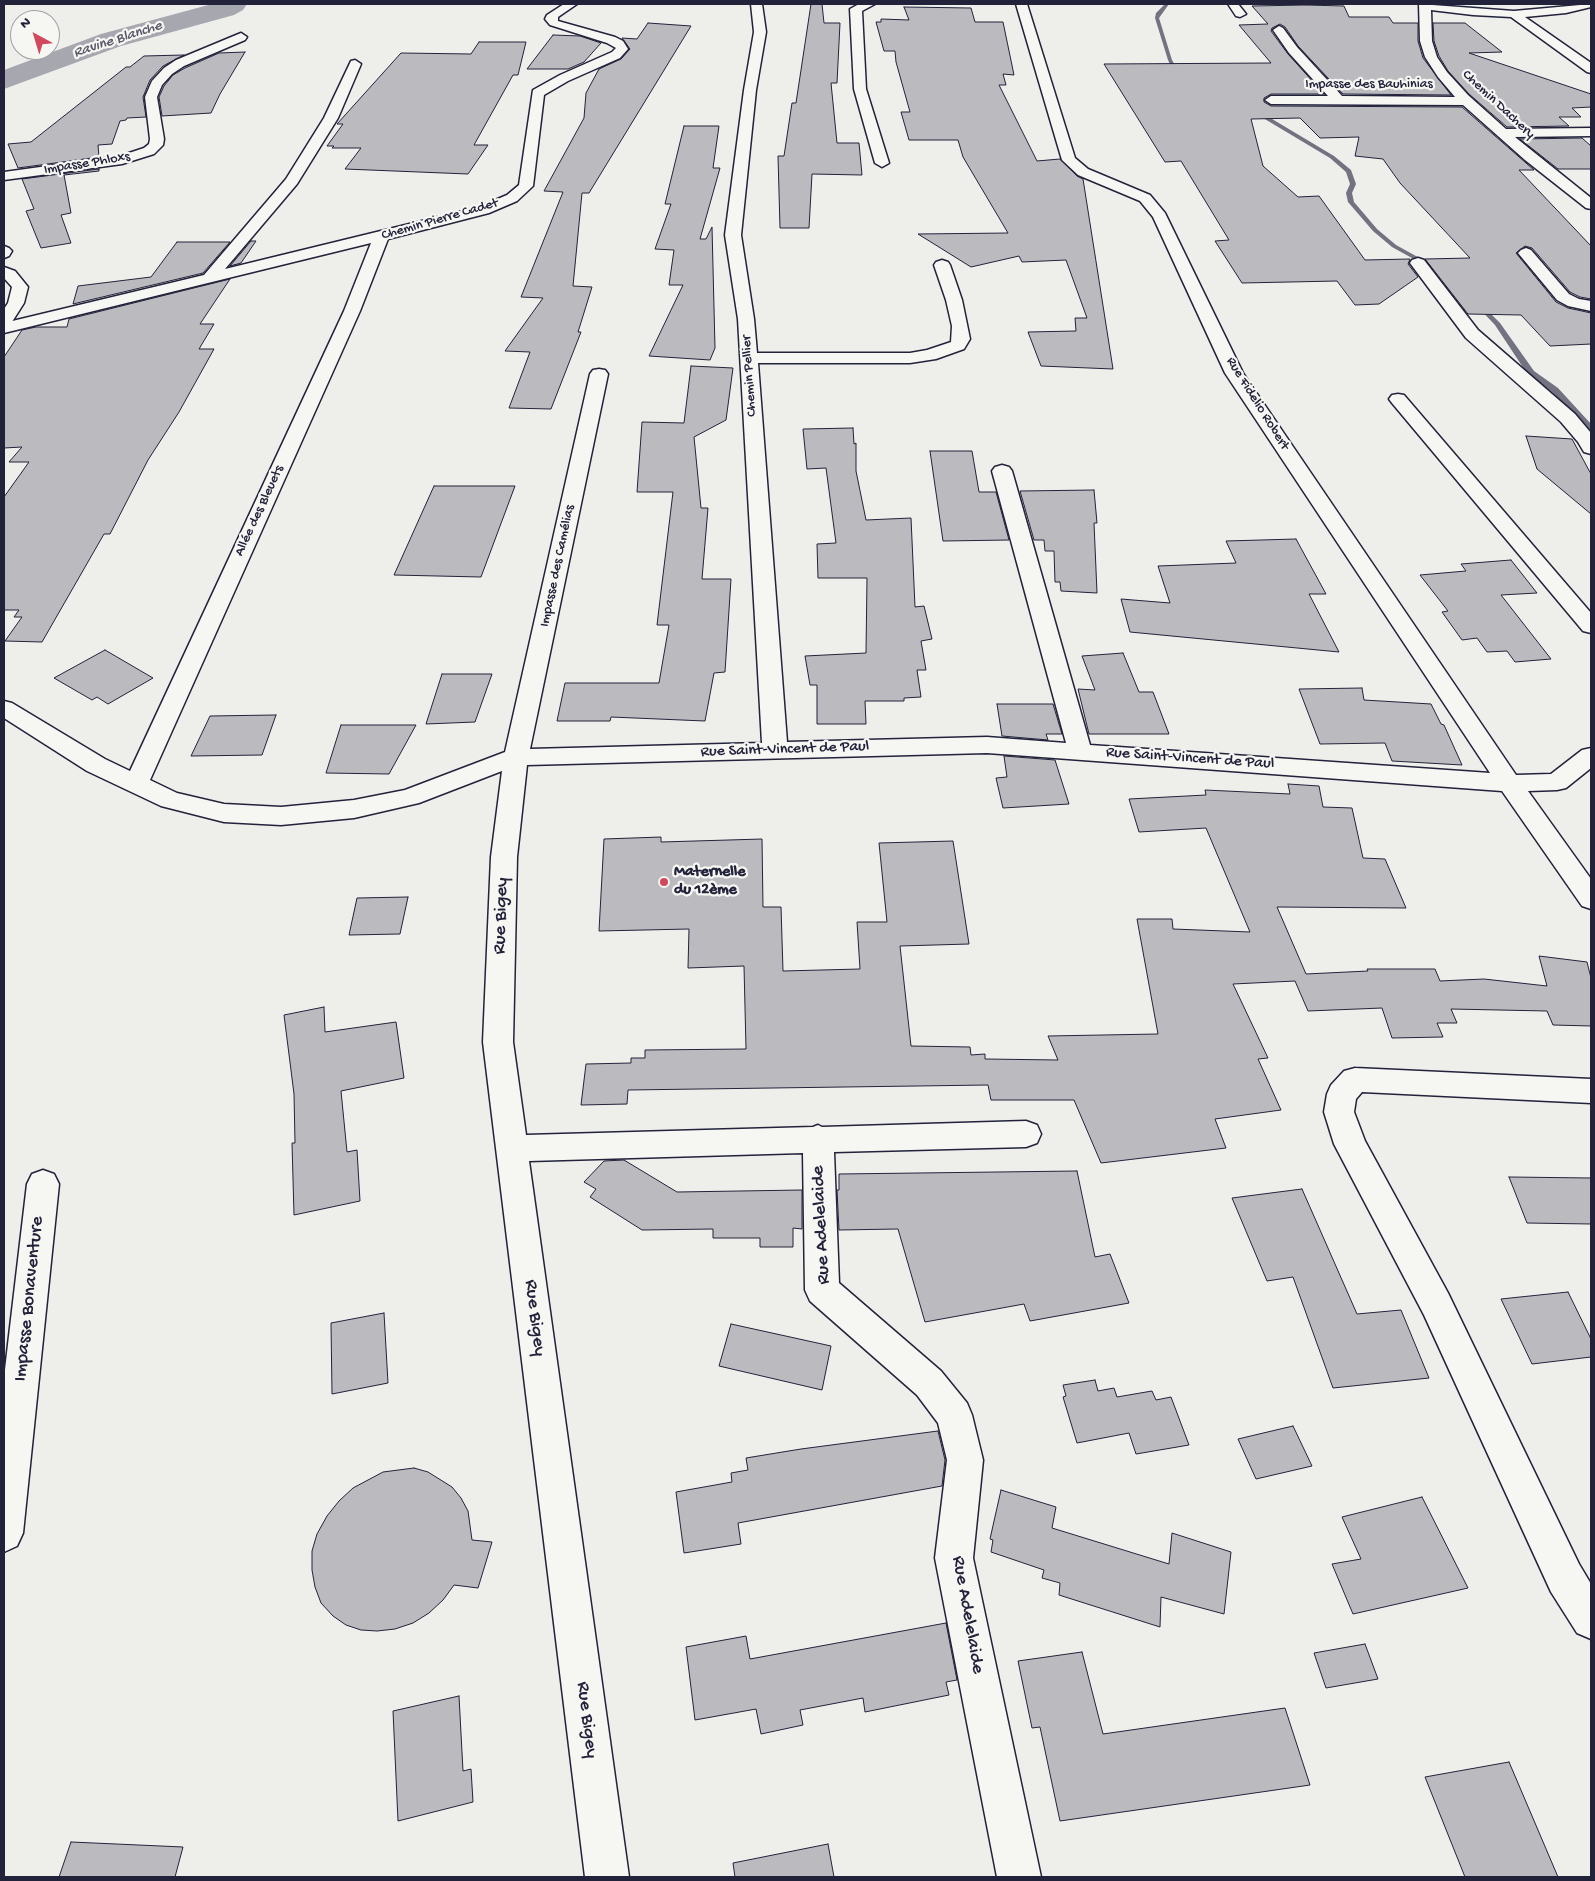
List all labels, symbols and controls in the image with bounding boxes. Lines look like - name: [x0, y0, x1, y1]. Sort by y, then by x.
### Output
- north arrow: [10, 10, 60, 60]
- text: N: [17, 14, 35, 33]
- water label: Ravine Blanche: [72, 17, 164, 63]
- street label: Chemin Dachery: [1458, 67, 1538, 143]
- street label: Impasse des Bauhinias: [1305, 77, 1433, 93]
- street label: Impasse Phloxs: [43, 149, 131, 179]
- street label: Chemin Pierre Cadet: [380, 195, 500, 245]
- street label: Chemin Pellier: [739, 335, 761, 417]
- street label: Rue Fidelio Robert: [1222, 354, 1292, 454]
- street label: Allée des Bleuets: [232, 463, 288, 559]
- street label: Impasse des Camélias: [537, 503, 579, 629]
- street label: Rue Saint-Vincent de Paul: [700, 737, 870, 763]
- street label: Rue Saint-Vincent de Paul: [1105, 744, 1275, 774]
- place label: Maternelle du 12ème: [674, 863, 746, 901]
- marker: Maternelle du 12ème: [658, 876, 670, 888]
- street label: Rue Bigey: [489, 877, 515, 955]
- street label: Rue Adelelaide: [807, 1165, 837, 1285]
- street label: Impasse Bonaventure: [10, 1215, 50, 1383]
- street label: Rue Bigey: [518, 1278, 550, 1358]
- street label: Rue Adelelaide: [945, 1554, 989, 1676]
- street label: Rue Bigey: [570, 1680, 602, 1760]

